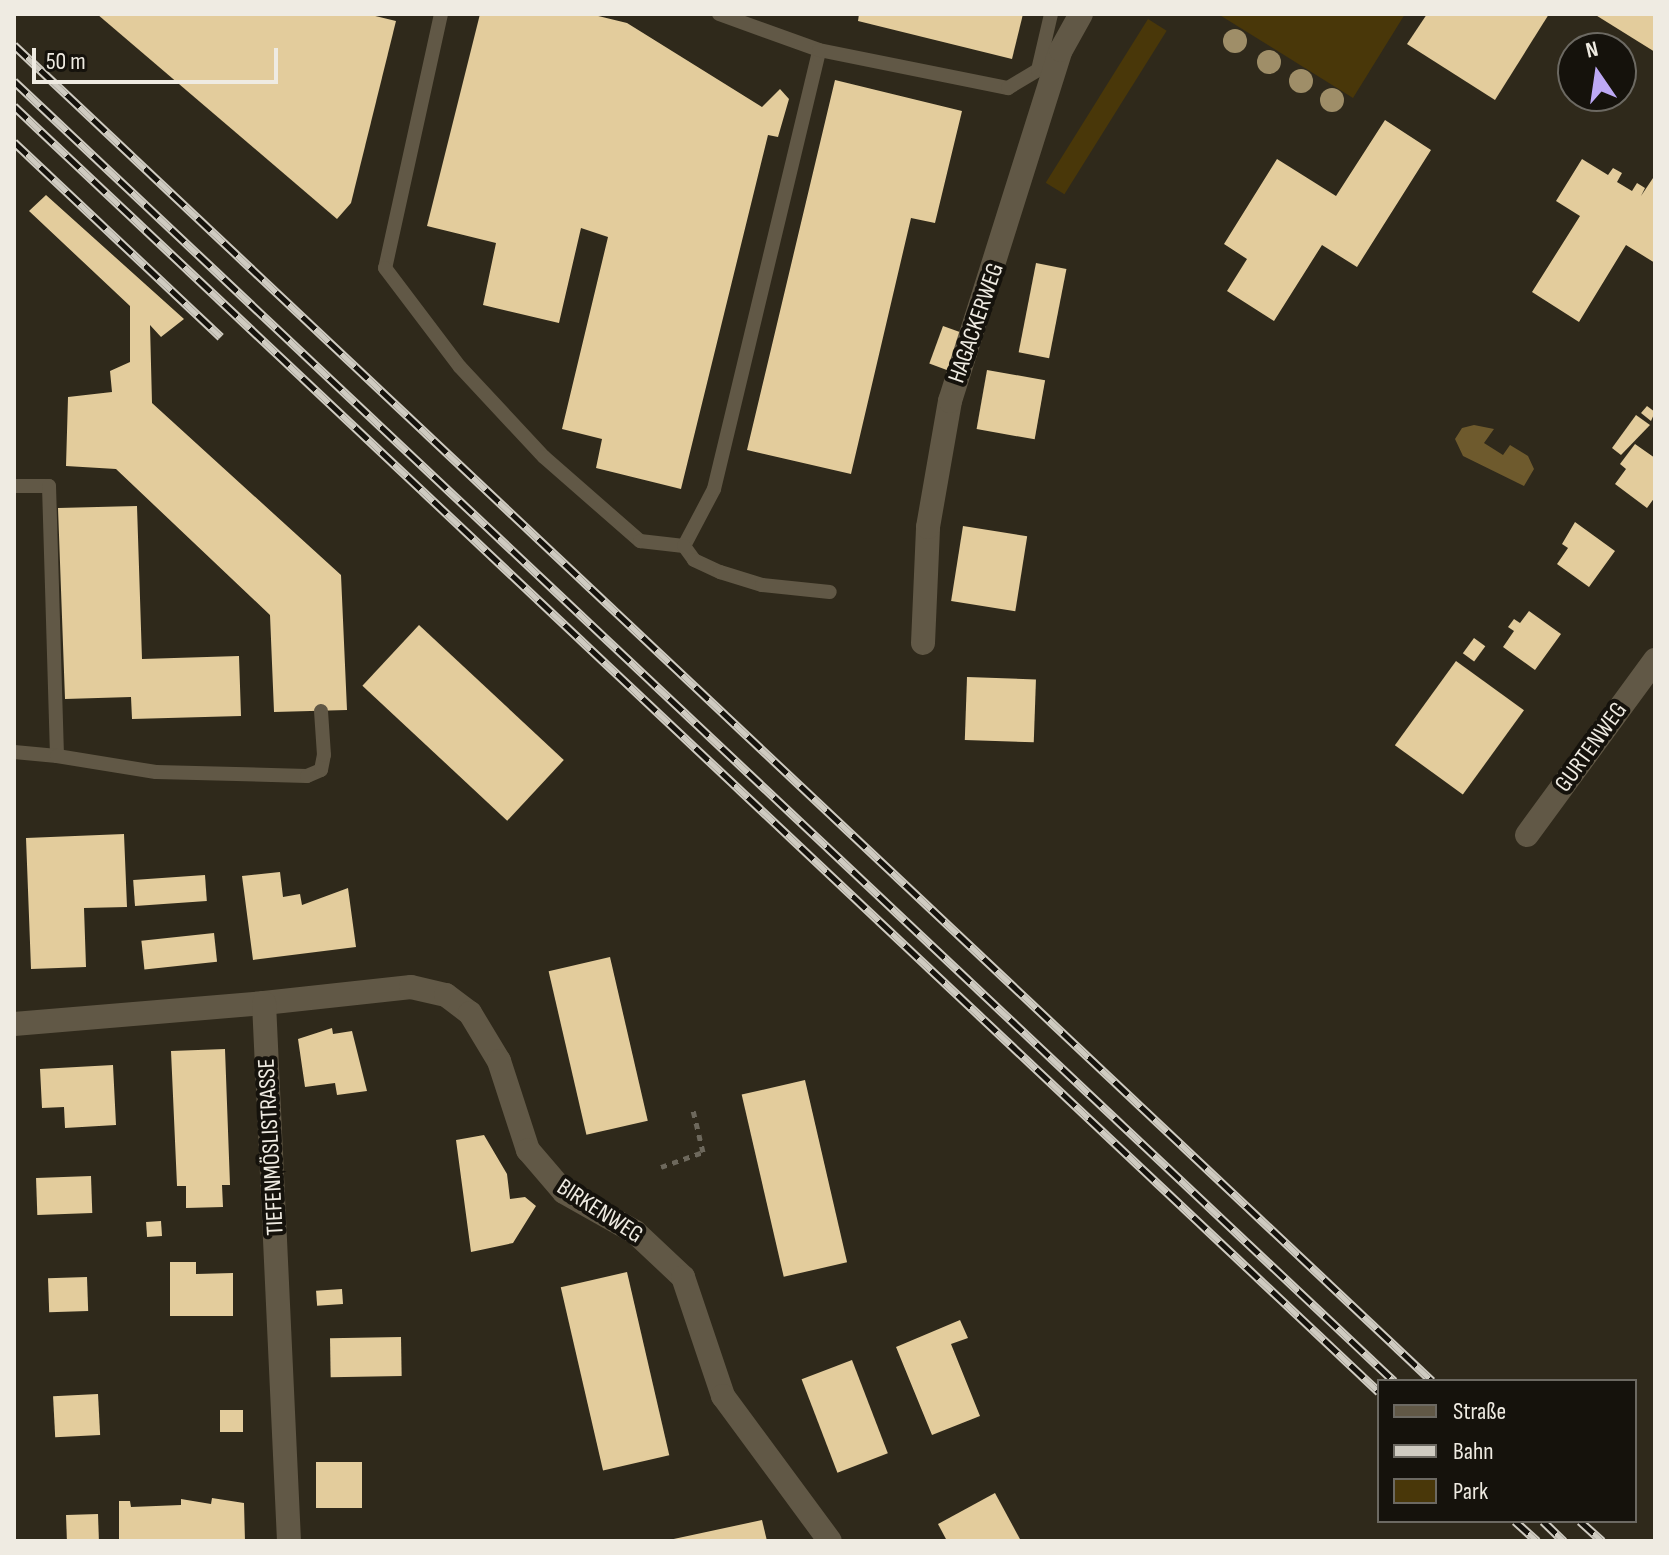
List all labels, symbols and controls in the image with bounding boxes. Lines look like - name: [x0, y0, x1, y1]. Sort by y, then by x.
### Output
- scale bar: [36, 32, 282, 82]
- north arrow: [1557, 32, 1637, 112]
- text: N: [1583, 36, 1601, 65]
- text: 50 m: [46, 47, 86, 76]
- street label: HAGACKERWEG: [942, 259, 1010, 387]
- street label: GURTENWEG: [1549, 697, 1633, 797]
- street label: TIEFENMÖSLISTRASSE: [252, 1058, 290, 1236]
- street label: BIRKENWEG: [552, 1173, 648, 1249]
- legend: [1377, 1379, 1637, 1523]
- text: Straße: [1453, 1397, 1506, 1426]
- text: Bahn: [1453, 1437, 1494, 1466]
- text: Park: [1453, 1477, 1488, 1506]

